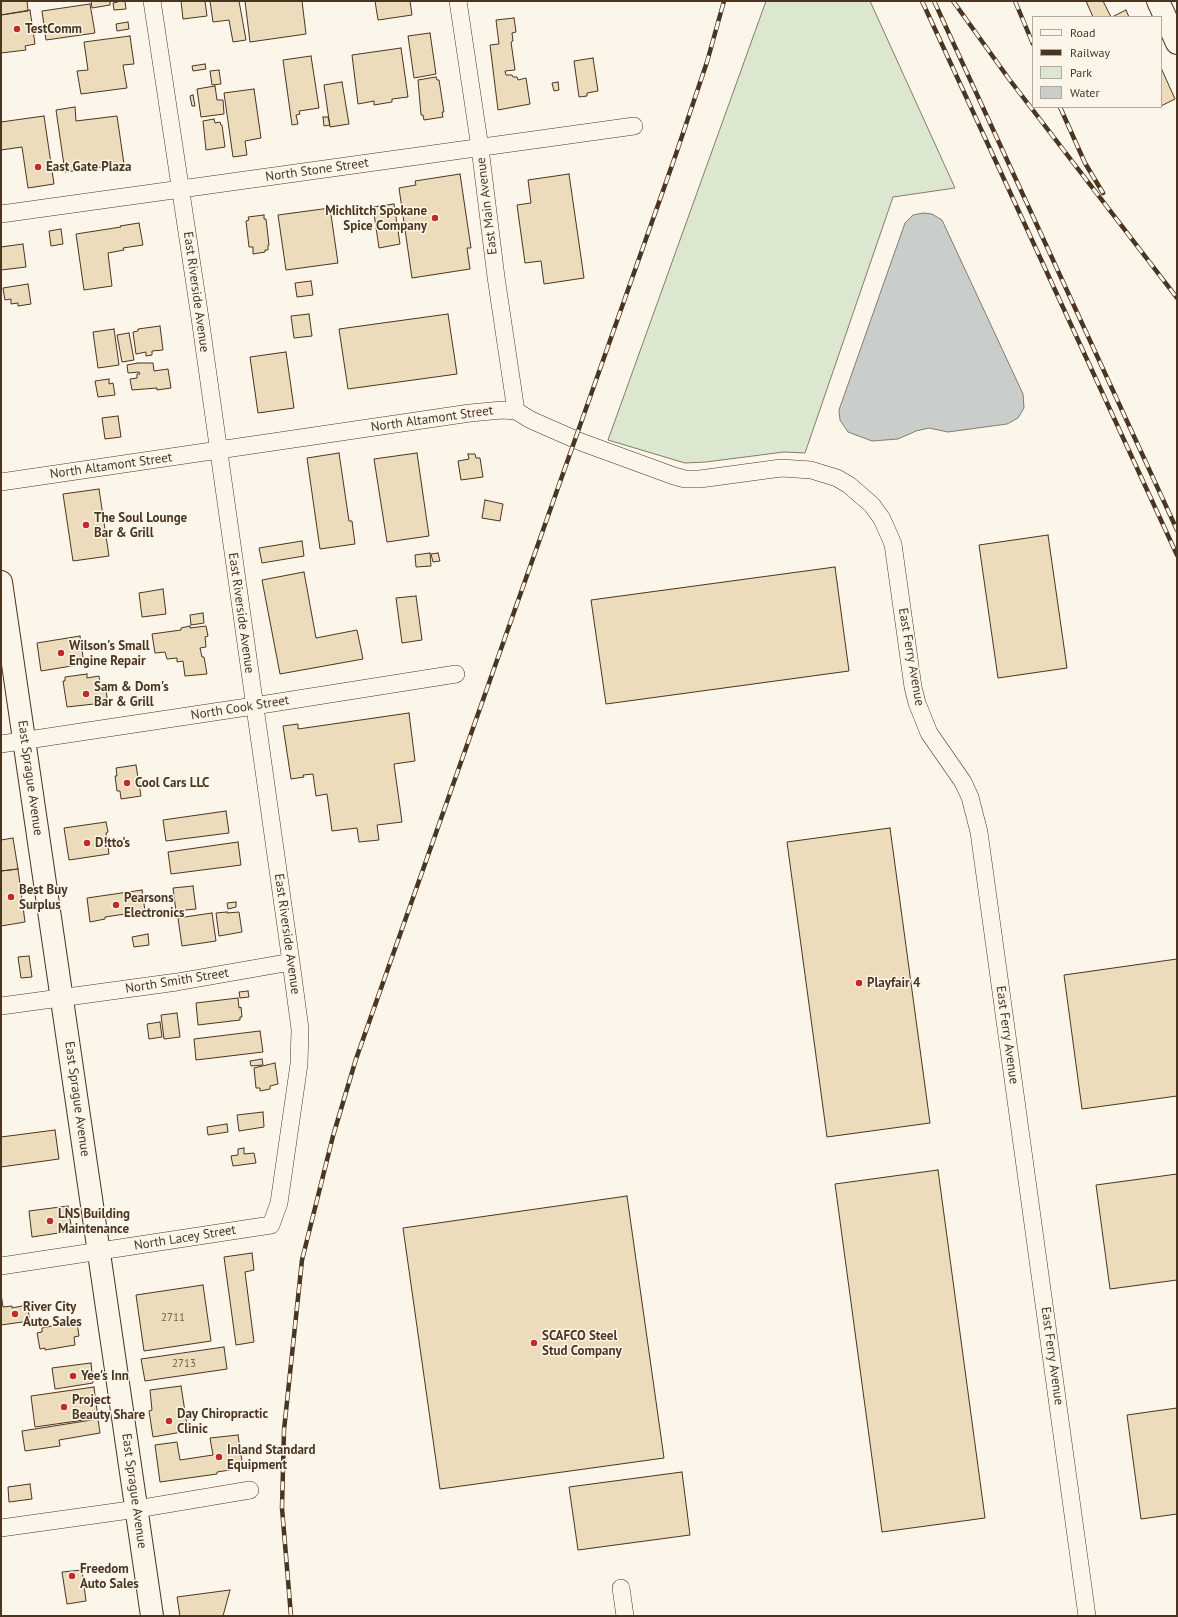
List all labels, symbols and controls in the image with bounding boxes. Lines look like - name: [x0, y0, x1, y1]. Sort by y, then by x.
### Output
- legend: [1032, 16, 1162, 108]
- place label: TestComm: [25, 21, 82, 37]
- marker: TestComm: [12, 24, 22, 34]
- text: Road: [1070, 25, 1095, 40]
- text: Railway: [1070, 45, 1110, 60]
- text: Park: [1070, 65, 1092, 80]
- text: Water: [1070, 85, 1100, 100]
- street label: North Stone Street: [264, 155, 370, 185]
- street label: East Main Avenue: [473, 156, 501, 256]
- place label: East Gate Plaza: [46, 159, 131, 175]
- marker: East Gate Plaza: [33, 162, 43, 172]
- place label: Michlitch Spokane Spice Company: [325, 203, 427, 234]
- marker: Michlitch Spokane Spice Company: [430, 213, 440, 223]
- street label: East Riverside Avenue: [180, 231, 212, 353]
- street label: North Altamont Street: [370, 403, 494, 435]
- street label: North Altamont Street: [49, 450, 173, 482]
- place label: The Soul Lounge Bar & Grill: [94, 510, 187, 541]
- marker: The Soul Lounge Bar & Grill: [81, 520, 91, 530]
- street label: East Riverside Avenue: [225, 552, 257, 674]
- street label: East Ferry Avenue: [895, 607, 927, 707]
- place label: Wilson's Small Engine Repair: [69, 638, 150, 669]
- marker: Wilson's Small Engine Repair: [56, 648, 66, 658]
- place label: Sam & Dom's Bar & Grill: [94, 679, 169, 710]
- marker: Sam & Dom's Bar & Grill: [81, 689, 91, 699]
- street label: North Cook Street: [190, 693, 290, 723]
- street label: East Sprague Avenue: [14, 719, 46, 837]
- place label: Cool Cars LLC: [135, 775, 209, 791]
- marker: Cool Cars LLC: [122, 778, 132, 788]
- place label: D!tto's: [95, 835, 130, 851]
- marker: D!tto's: [82, 838, 92, 848]
- street label: East Riverside Avenue: [271, 873, 303, 995]
- place label: Best Buy Surplus: [19, 882, 67, 913]
- place label: Pearsons Electronics: [124, 890, 185, 921]
- marker: Best Buy Surplus: [6, 892, 16, 902]
- marker: Pearsons Electronics: [111, 900, 121, 910]
- street label: North Smith Street: [124, 965, 230, 997]
- place label: Playfair 4: [867, 975, 920, 991]
- marker: Playfair 4: [854, 978, 864, 988]
- street label: East Ferry Avenue: [992, 985, 1022, 1085]
- street label: East Sprague Avenue: [61, 1040, 93, 1158]
- place label: LNS Building Maintenance: [58, 1206, 130, 1237]
- marker: LNS Building Maintenance: [45, 1216, 55, 1226]
- street label: North Lacey Street: [133, 1222, 237, 1254]
- place label: River City Auto Sales: [23, 1299, 82, 1330]
- street label: East Ferry Avenue: [1037, 1306, 1067, 1406]
- marker: River City Auto Sales: [10, 1309, 20, 1319]
- house number: 2711: [161, 1311, 185, 1325]
- place label: SCAFCO Steel Stud Company: [542, 1328, 622, 1359]
- marker: SCAFCO Steel Stud Company: [529, 1338, 539, 1348]
- house number: 2713: [172, 1357, 196, 1371]
- place label: Yee's Inn: [81, 1368, 129, 1384]
- marker: Yee's Inn: [68, 1371, 78, 1381]
- place label: Project Beauty Share: [72, 1392, 145, 1423]
- marker: Project Beauty Share: [59, 1402, 69, 1412]
- place label: Day Chiropractic Clinic: [177, 1406, 268, 1437]
- marker: Day Chiropractic Clinic: [164, 1416, 174, 1426]
- street label: East Sprague Avenue: [118, 1432, 150, 1550]
- place label: Inland Standard Equipment: [227, 1442, 315, 1473]
- marker: Inland Standard Equipment: [214, 1452, 224, 1462]
- place label: Freedom Auto Sales: [80, 1561, 139, 1592]
- marker: Freedom Auto Sales: [67, 1571, 77, 1581]

